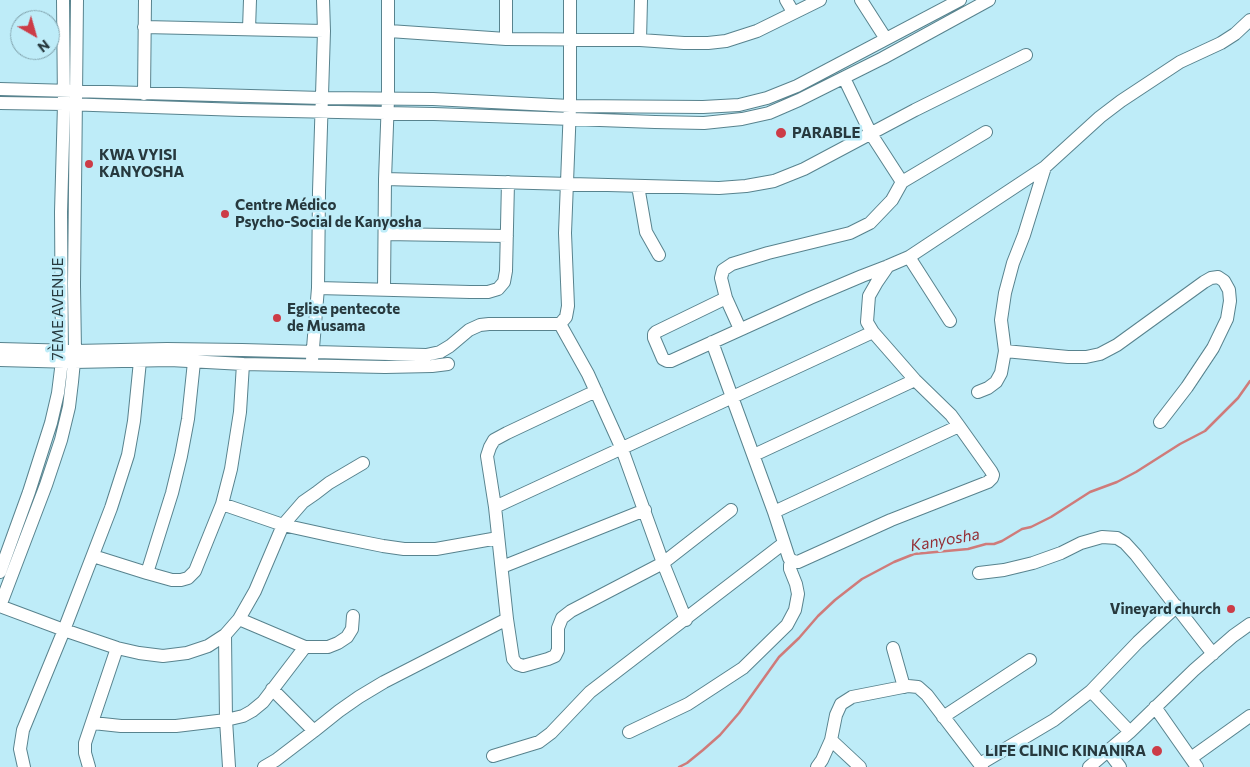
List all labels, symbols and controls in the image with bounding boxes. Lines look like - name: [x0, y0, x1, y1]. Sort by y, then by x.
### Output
- north arrow: [10, 10, 60, 60]
- text: N: [35, 36, 53, 56]
- place label: PARABLE: [792, 124, 860, 142]
- marker: PARABLE: [774, 126, 788, 140]
- place label: KWA VYISI KANYOSHA: [99, 146, 184, 181]
- marker: KWA VYISI KANYOSHA: [83, 158, 95, 170]
- place label: Centre Médico Psycho-Social de Kanyosha: [235, 196, 422, 231]
- marker: Centre Médico Psycho-Social de Kanyosha: [219, 208, 231, 220]
- street label: 7ÈME AVENUE: [49, 258, 67, 360]
- place label: Eglise pentecote de Musama: [287, 300, 400, 335]
- marker: Eglise pentecote de Musama: [271, 312, 283, 324]
- water label: Kanyosha: [909, 524, 981, 556]
- place label: Vineyard church: [1110, 600, 1221, 618]
- marker: Vineyard church: [1225, 603, 1237, 615]
- place label: LIFE CLINIC KINANIRA: [985, 742, 1146, 760]
- marker: LIFE CLINIC KINANIRA: [1150, 744, 1164, 758]

